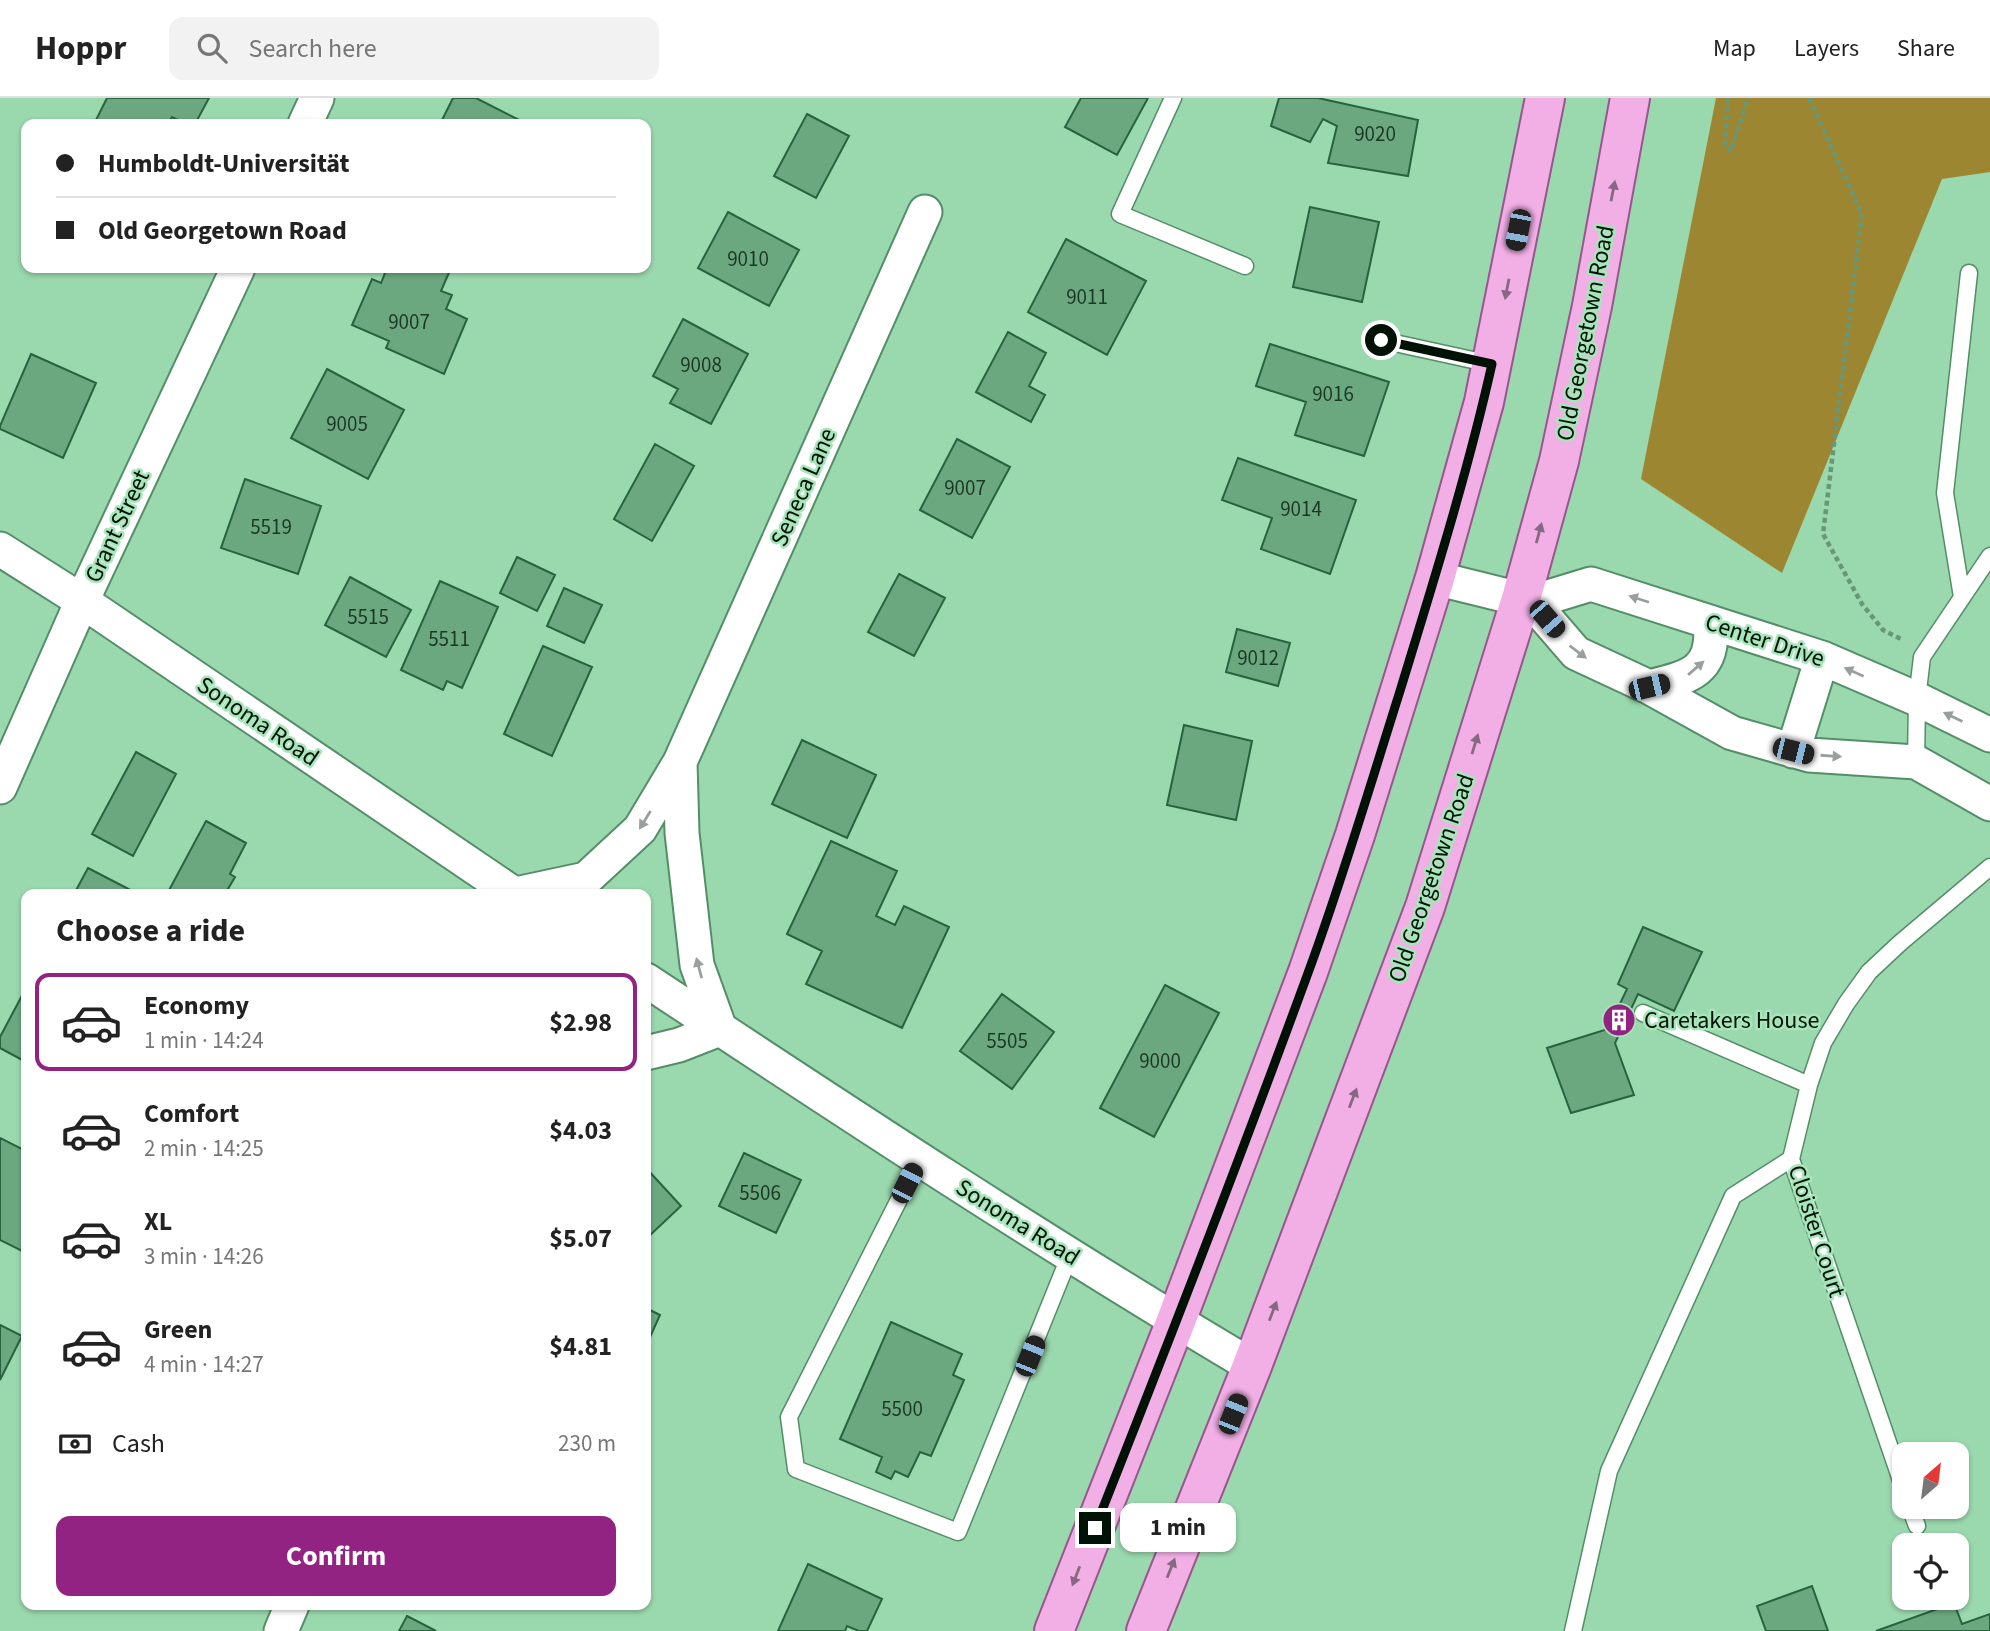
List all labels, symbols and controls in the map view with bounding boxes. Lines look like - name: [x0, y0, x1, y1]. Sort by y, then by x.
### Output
- search box: [169, 17, 659, 80]
- text: Hoppr: [35, 25, 127, 72]
- icon: search: [193, 29, 231, 67]
- text: Search here: [249, 30, 377, 67]
- text: Map: [1713, 31, 1756, 66]
- text: Layers: [1794, 31, 1859, 66]
- text: Share: [1897, 31, 1955, 66]
- house number: 9020: [1354, 119, 1396, 149]
- text: Humboldt-Universität: [98, 145, 350, 182]
- one-way arrow: [1608, 180, 1619, 202]
- car: [1504, 207, 1533, 253]
- text: Old Georgetown Road: [98, 212, 347, 249]
- street label: Old Georgetown Road: [1547, 222, 1624, 444]
- house number: 9010: [727, 244, 769, 274]
- one-way arrow: [1501, 278, 1512, 300]
- house number: 9011: [1066, 282, 1108, 312]
- house number: 9007: [388, 307, 430, 337]
- route start: [1365, 324, 1397, 356]
- house number: 9008: [680, 350, 722, 380]
- house number: 9016: [1312, 379, 1354, 409]
- house number: 9005: [326, 409, 368, 439]
- street label: Seneca Lane: [762, 422, 845, 552]
- street label: Grant Street: [76, 464, 159, 588]
- house number: 9007: [944, 473, 986, 503]
- house number: 9014: [1280, 494, 1322, 524]
- house number: 5519: [250, 512, 292, 542]
- one-way arrow: [1535, 523, 1545, 544]
- one-way arrow: [1628, 593, 1649, 604]
- car: [1526, 596, 1569, 642]
- house number: 5515: [347, 602, 389, 632]
- street label: Center Drive: [1701, 605, 1829, 676]
- house number: 5511: [428, 624, 470, 654]
- house number: 9012: [1237, 643, 1279, 673]
- one-way arrow: [1569, 644, 1587, 658]
- one-way arrow: [1687, 660, 1705, 676]
- one-way arrow: [1844, 666, 1864, 678]
- street label: Sonoma Road: [190, 668, 326, 775]
- car: [1627, 672, 1672, 702]
- one-way arrow: [1943, 712, 1963, 723]
- one-way arrow: [1471, 733, 1481, 754]
- car: [1771, 736, 1816, 766]
- one-way arrow: [1820, 751, 1842, 762]
- street label: Old Georgetown Road: [1379, 769, 1484, 987]
- one-way arrow: [639, 811, 652, 830]
- text: Choose a ride: [56, 908, 245, 954]
- one-way arrow: [693, 957, 704, 979]
- text: Economy: [144, 987, 249, 1024]
- icon: car: [60, 991, 123, 1054]
- building icon: Caretakers House: [1600, 1001, 1638, 1039]
- place label: Caretakers House: [1644, 1003, 1819, 1038]
- text: $2.98: [549, 1004, 612, 1041]
- text: 1 min · 14:24: [144, 1024, 264, 1057]
- house number: 5505: [986, 1026, 1028, 1056]
- house number: 9000: [1139, 1046, 1181, 1076]
- one-way arrow: [1348, 1087, 1359, 1108]
- text: Comfort: [144, 1095, 239, 1132]
- icon: car: [60, 1099, 123, 1162]
- text: $4.03: [549, 1112, 612, 1149]
- text: 2 min · 14:25: [144, 1132, 264, 1165]
- car: [889, 1160, 926, 1206]
- street label: Cloister Court: [1779, 1160, 1854, 1302]
- street label: Sonoma Road: [949, 1170, 1086, 1274]
- house number: 5506: [739, 1178, 781, 1208]
- text: XL: [144, 1203, 172, 1240]
- icon: car: [60, 1207, 123, 1270]
- text: $5.07: [549, 1220, 612, 1257]
- text: 3 min · 14:26: [144, 1240, 264, 1273]
- one-way arrow: [1268, 1300, 1279, 1321]
- text: Green: [144, 1311, 212, 1348]
- icon: car: [60, 1315, 123, 1378]
- text: $4.81: [549, 1328, 612, 1365]
- car: [1013, 1333, 1048, 1379]
- text: 4 min · 14:27: [144, 1348, 264, 1381]
- car: [1216, 1391, 1251, 1437]
- house number: 5500: [881, 1394, 923, 1424]
- icon: cash: [56, 1425, 94, 1463]
- text: Cash: [112, 1425, 165, 1462]
- text: 230 m: [558, 1427, 616, 1460]
- north arrow: [1892, 1442, 1969, 1519]
- map controls: [1892, 1442, 1969, 1610]
- callout: 1 min: [1120, 1504, 1235, 1552]
- text: 1 min: [1150, 1511, 1206, 1544]
- route end: [1079, 1512, 1111, 1544]
- button: Confirm: [56, 1516, 616, 1596]
- button: locate: [1892, 1533, 1969, 1610]
- one-way arrow: [1166, 1557, 1177, 1578]
- one-way arrow: [1070, 1566, 1081, 1587]

